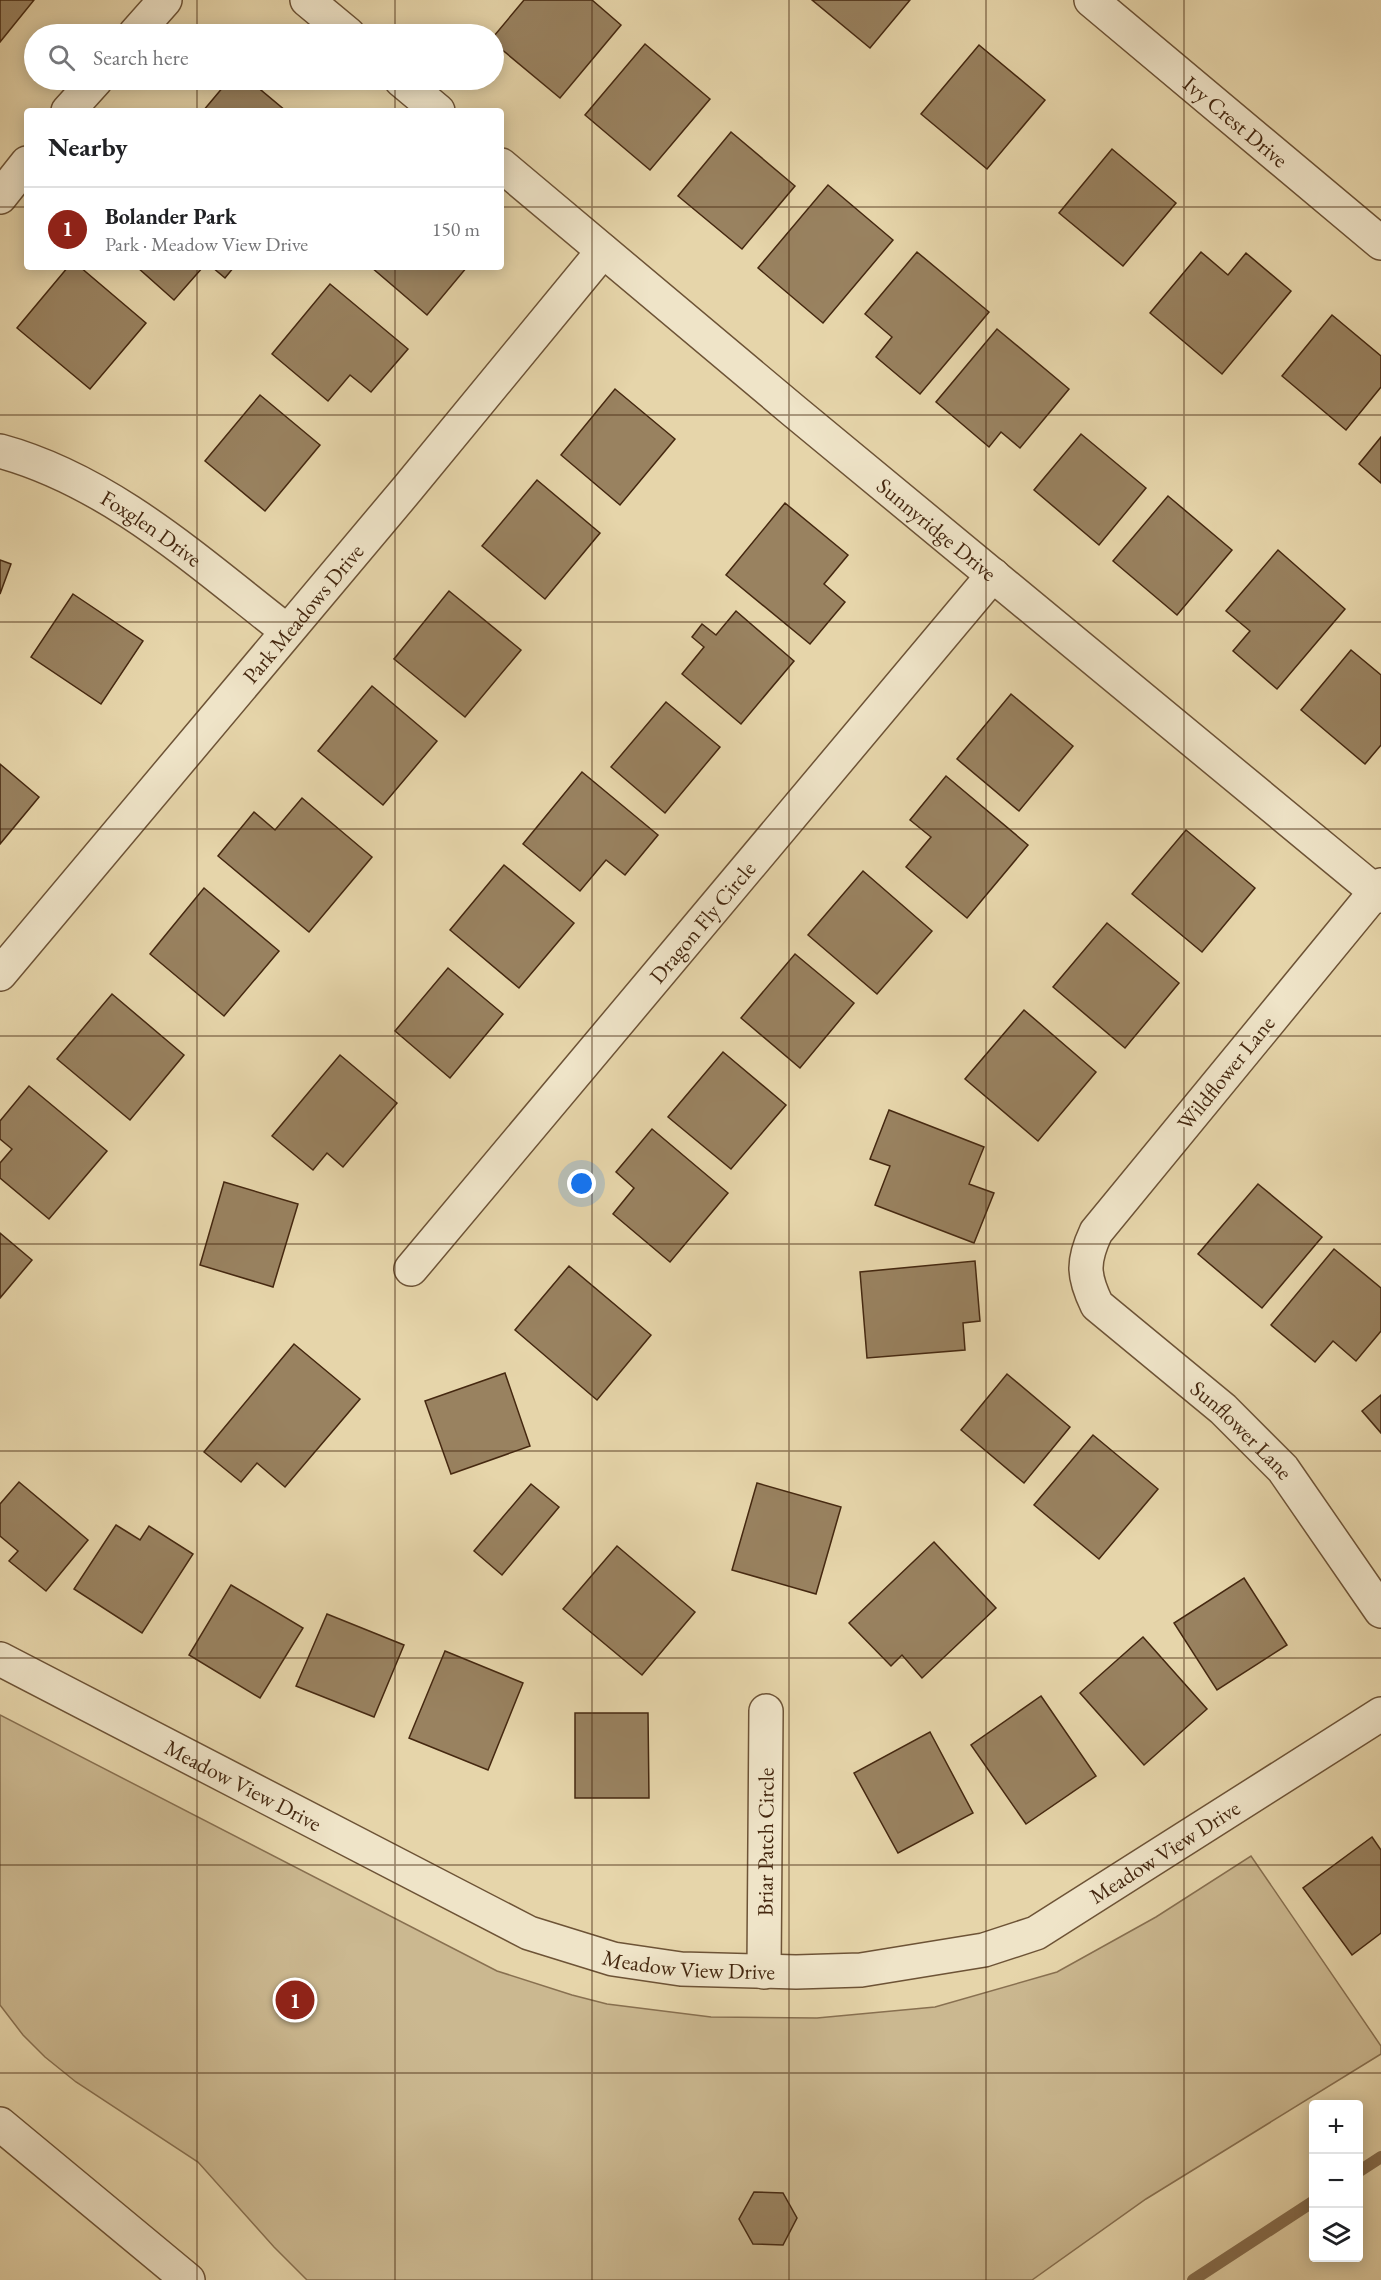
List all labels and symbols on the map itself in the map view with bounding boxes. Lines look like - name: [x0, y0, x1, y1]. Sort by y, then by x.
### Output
- street label: Ivy Crest Drive: [1177, 69, 1295, 174]
- street label: Sunnyridge Drive: [871, 471, 1003, 587]
- street label: Foxglen Drive: [96, 483, 208, 573]
- street label: Park Meadows Drive: [236, 537, 370, 689]
- street label: Dragon Fly Circle: [642, 854, 762, 989]
- street label: Wildflower Lane: [1171, 1009, 1282, 1136]
- your location: [567, 1169, 596, 1198]
- street label: Sunflower Lane: [1185, 1374, 1300, 1485]
- street label: Meadow View Drive: [160, 1732, 327, 1838]
- street label: Briar Patch Circle: [750, 1767, 780, 1917]
- street label: Meadow View Drive: [1084, 1793, 1246, 1910]
- street label: Meadow View Drive: [599, 1942, 776, 1986]
- pin: 1: [276, 1978, 314, 2022]

